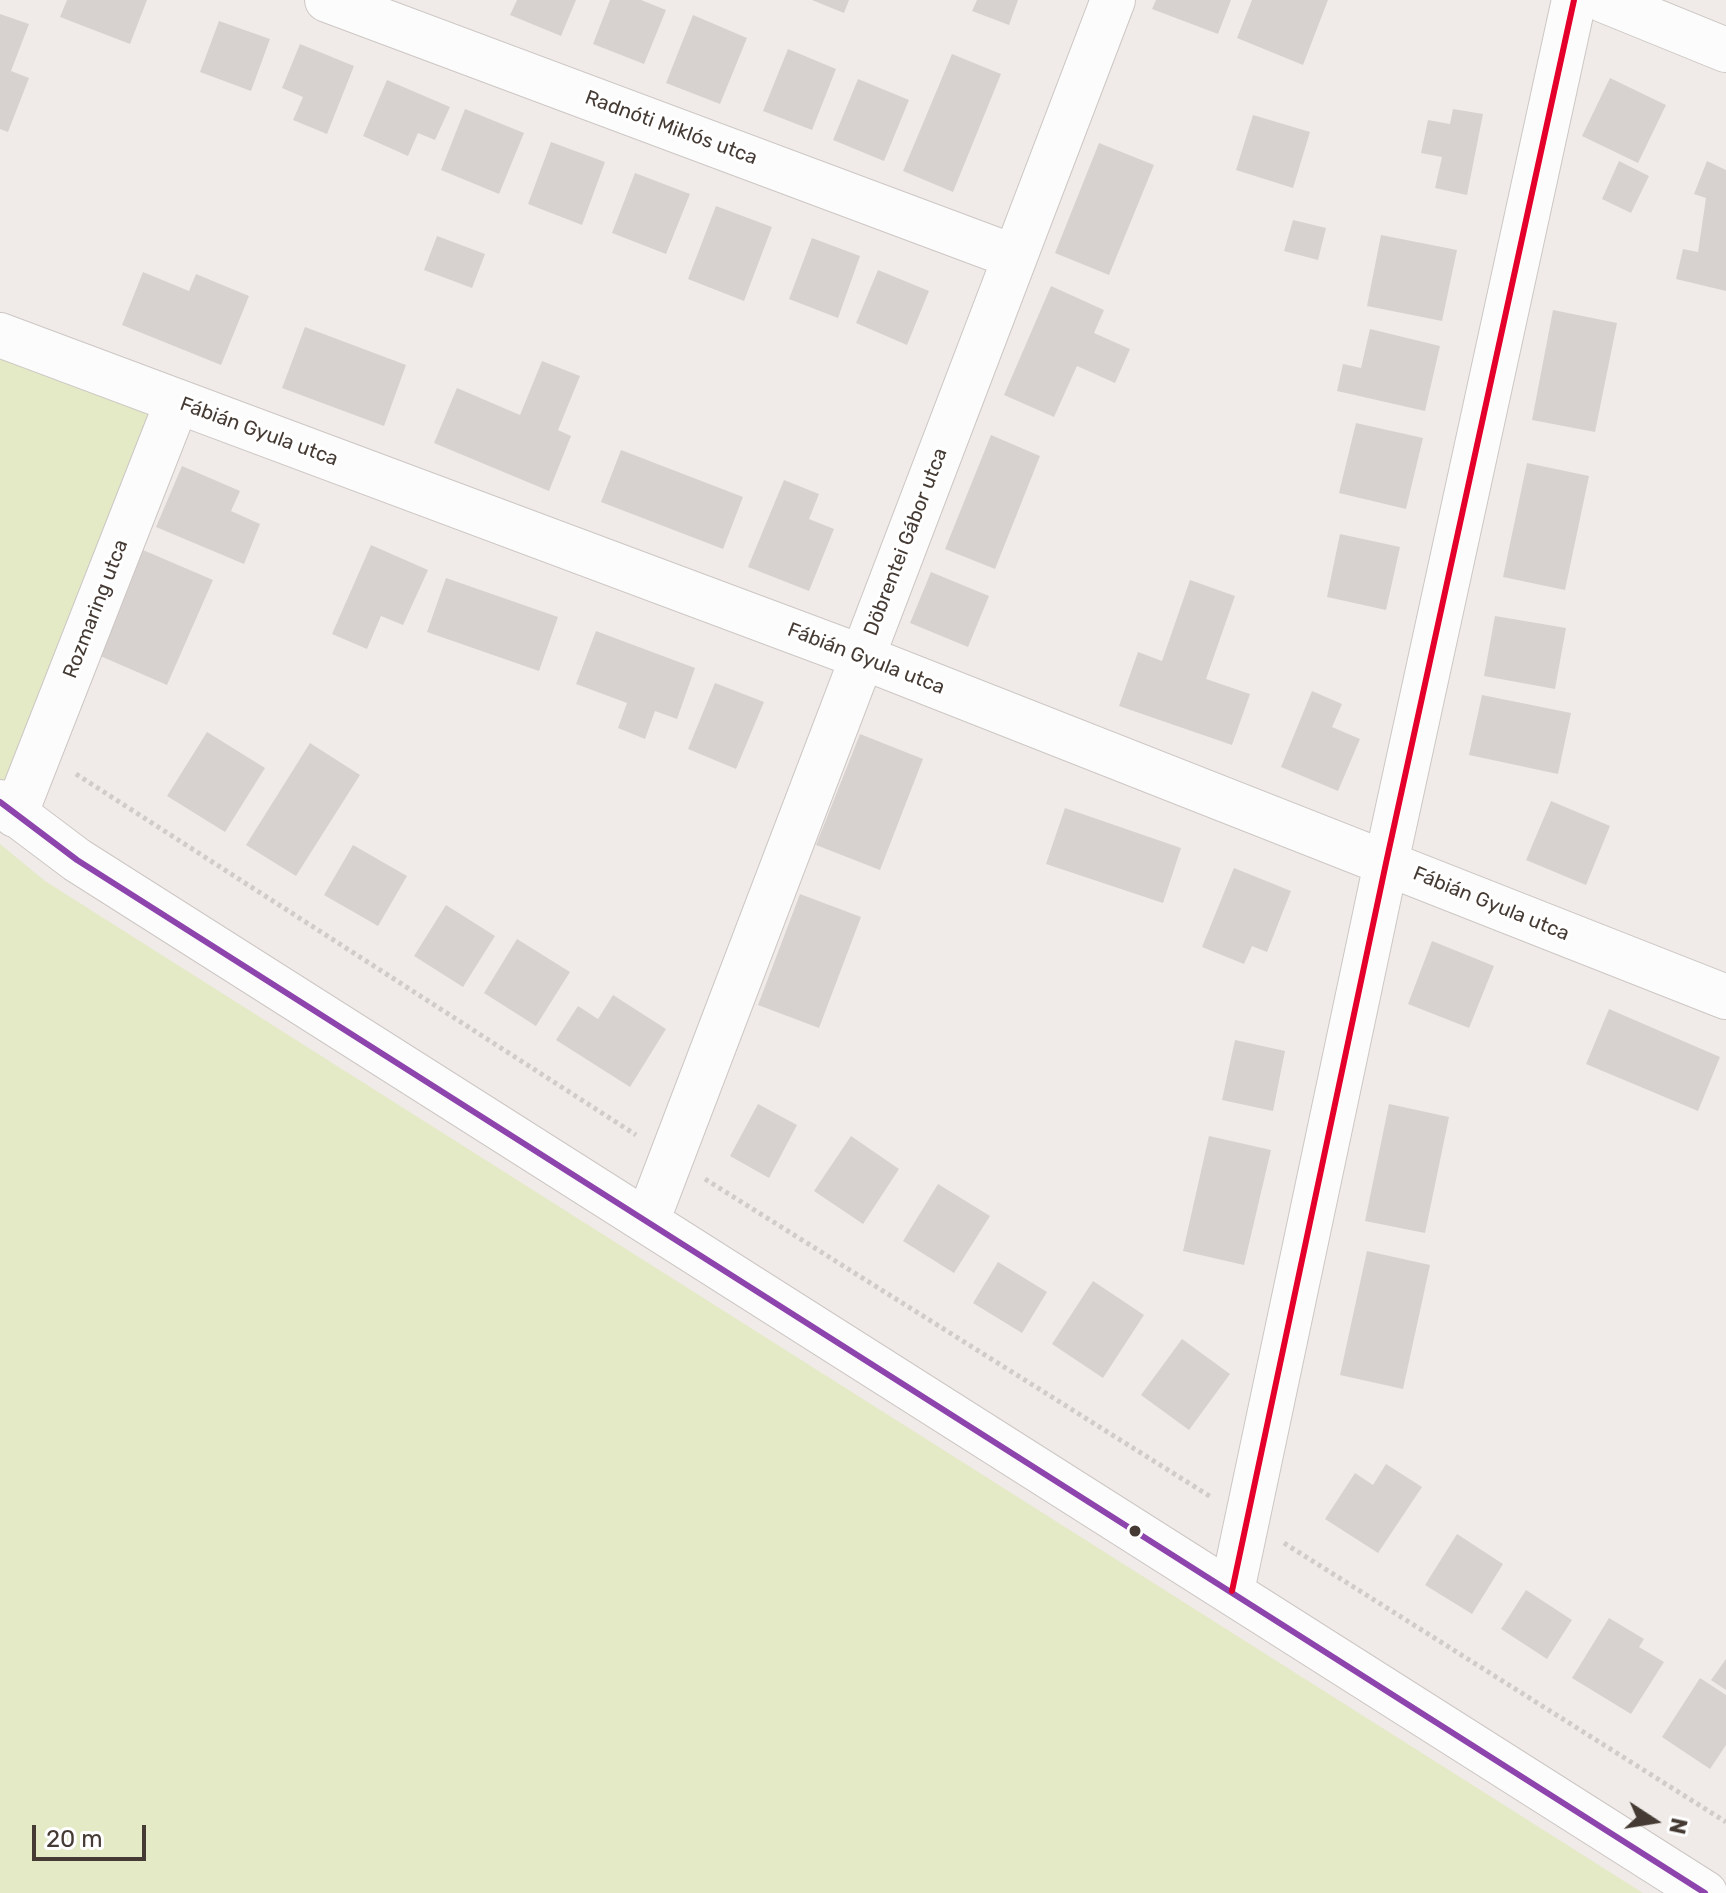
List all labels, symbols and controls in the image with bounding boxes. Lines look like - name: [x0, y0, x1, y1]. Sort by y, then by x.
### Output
- street label: Radnóti Miklós utca: [582, 86, 760, 170]
- street label: Fábián Gyula utca: [177, 392, 341, 472]
- street label: Döbrentei Gábor utca: [859, 445, 953, 639]
- street label: Rozmaring utca: [59, 536, 133, 682]
- street label: Fábián Gyula utca: [784, 618, 948, 700]
- street label: Fábián Gyula utca: [1409, 862, 1573, 946]
- unlabelled marker: [1127, 1523, 1143, 1539]
- north arrow: [1614, 1781, 1694, 1861]
- scale bar: [36, 1809, 150, 1859]
- text: N: [1663, 1816, 1693, 1837]
- text: 20 m: [46, 1825, 103, 1853]

